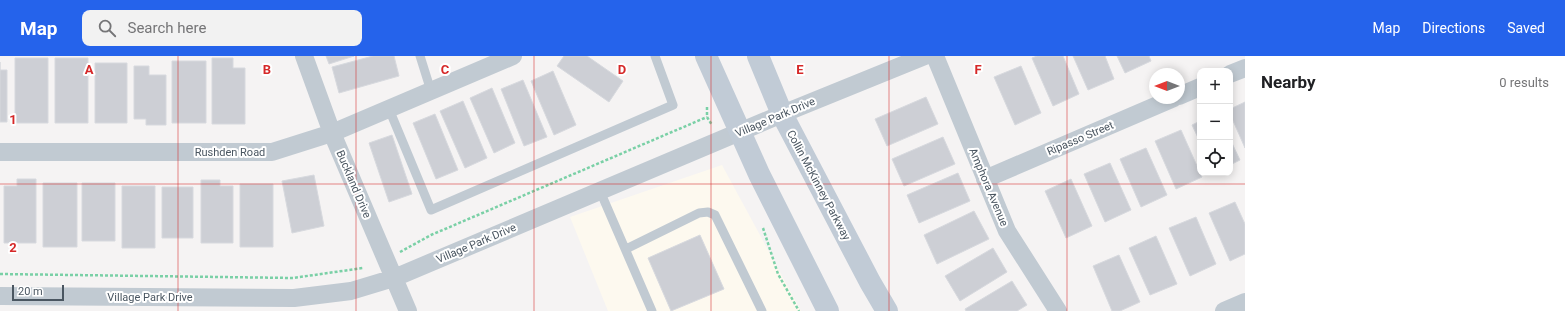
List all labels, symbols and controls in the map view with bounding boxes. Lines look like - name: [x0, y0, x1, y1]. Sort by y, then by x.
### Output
- search box: [82, 10, 362, 46]
- text: Map: [20, 17, 58, 40]
- icon: search: [96, 17, 118, 39]
- text: Search here: [128, 19, 206, 37]
- text: Map: [1373, 20, 1400, 36]
- text: Directions: [1422, 20, 1485, 36]
- text: Saved: [1507, 20, 1545, 36]
- text: A: [85, 62, 94, 77]
- text: B: [263, 62, 271, 77]
- text: C: [441, 62, 450, 77]
- text: D: [618, 62, 626, 77]
- text: E: [796, 62, 804, 77]
- text: F: [974, 62, 982, 77]
- north arrow: [1149, 68, 1185, 104]
- map controls: [1197, 68, 1233, 176]
- button: +: [1197, 68, 1233, 104]
- text: Nearby: [1261, 72, 1316, 92]
- text: 0 results: [1499, 75, 1549, 90]
- street label: Village Park Drive: [733, 95, 817, 140]
- button: −: [1197, 104, 1233, 140]
- text: 1: [9, 112, 17, 127]
- street label: Ripasso Street: [1045, 118, 1116, 158]
- street label: Collin McKinney Parkway: [784, 128, 853, 243]
- button: locate: [1197, 140, 1233, 176]
- street label: Rushden Road: [195, 146, 265, 159]
- street label: Amphora Avenue: [966, 146, 1011, 228]
- street label: Buckland Drive: [333, 148, 374, 220]
- street label: Village Park Drive: [434, 221, 518, 266]
- text: 2: [9, 240, 17, 255]
- scale bar: [12, 283, 64, 302]
- text: 20 m: [18, 285, 43, 298]
- street label: Village Park Drive: [107, 291, 193, 304]

